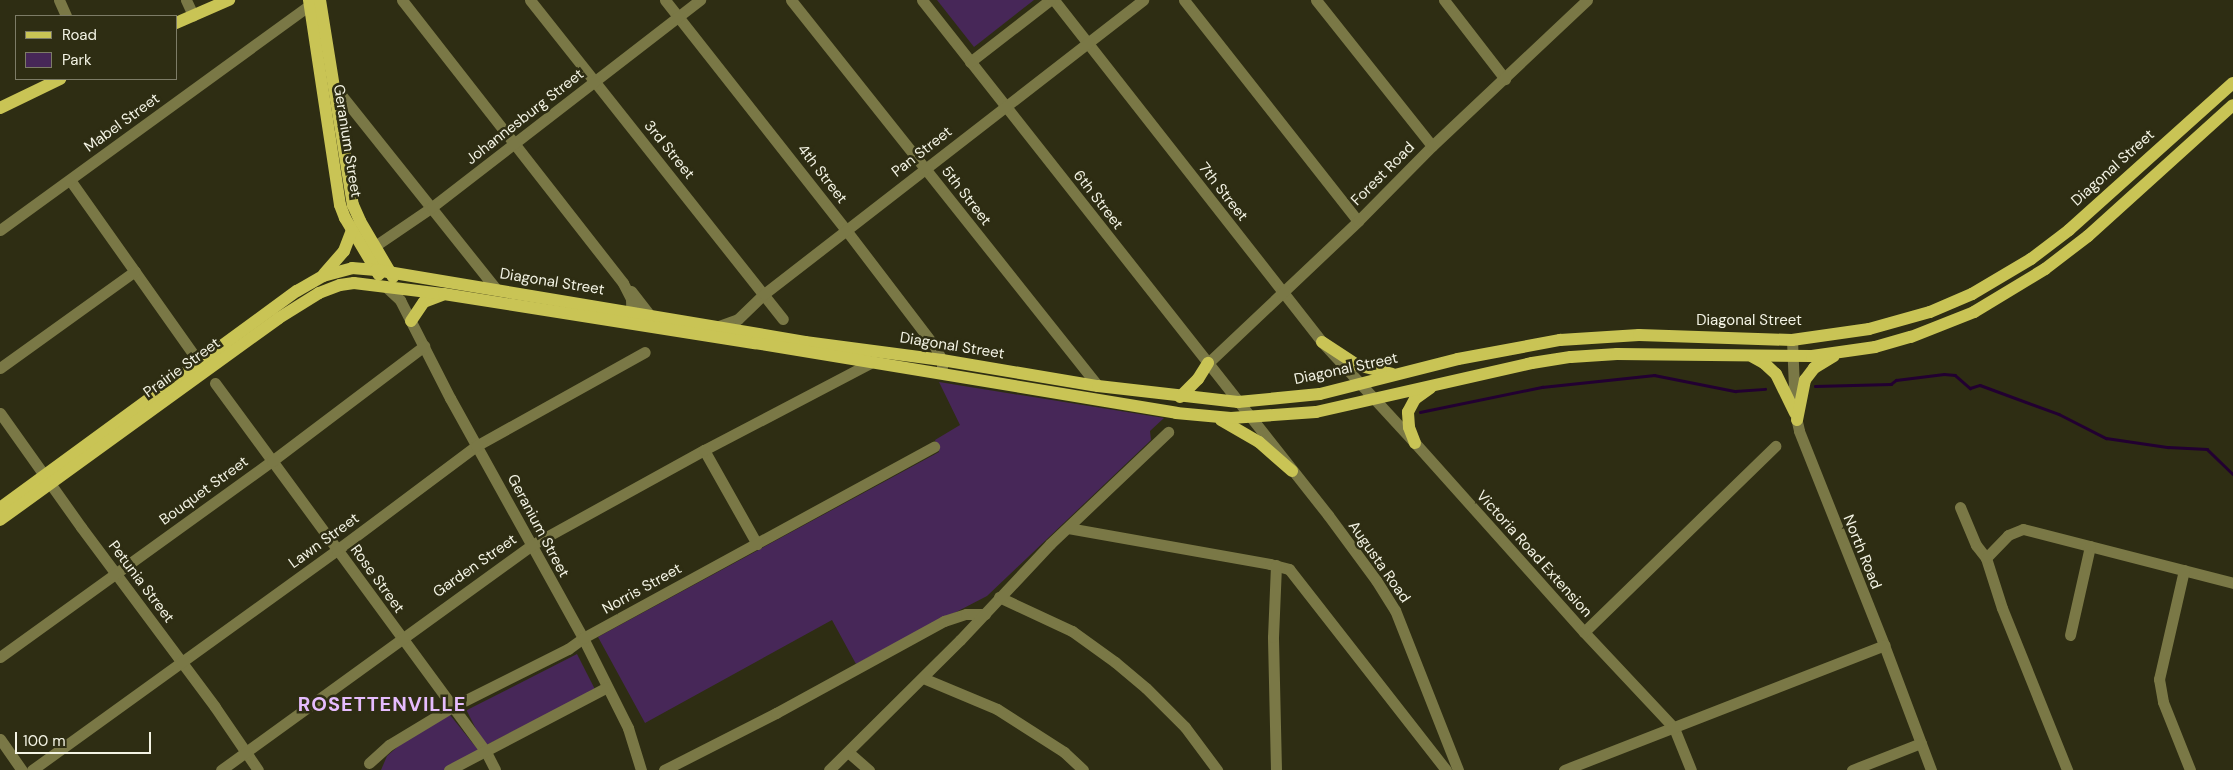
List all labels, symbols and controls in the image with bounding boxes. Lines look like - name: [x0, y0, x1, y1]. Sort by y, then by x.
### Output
- legend: [15, 15, 178, 80]
- text: Road: [62, 25, 97, 45]
- text: Park: [62, 50, 92, 70]
- street label: Johannesburg Street: [462, 65, 588, 169]
- street label: Geranium Street: [329, 83, 365, 199]
- street label: Mabel Street: [81, 90, 163, 156]
- street label: 3rd Street: [640, 117, 698, 183]
- street label: Pan Street: [888, 123, 956, 181]
- street label: Diagonal Street: [2068, 126, 2158, 210]
- street label: Forest Road: [1348, 139, 1418, 209]
- street label: 4th Street: [793, 141, 851, 207]
- street label: 7th Street: [1195, 159, 1251, 225]
- street label: 5th Street: [937, 163, 995, 229]
- street label: 6th Street: [1069, 167, 1127, 233]
- street label: Diagonal Street: [498, 265, 606, 299]
- street label: Diagonal Street: [1696, 312, 1802, 330]
- street label: Diagonal Street: [898, 329, 1006, 363]
- street label: Prairie Street: [140, 334, 224, 402]
- street label: Diagonal Street: [1292, 349, 1400, 389]
- street label: Bouquet Street: [156, 453, 252, 529]
- street label: Geranium Street: [503, 471, 573, 581]
- street label: Victoria Road Extension: [1472, 487, 1596, 621]
- street label: Lawn Street: [285, 509, 363, 573]
- street label: North Road: [1839, 512, 1885, 592]
- street label: Augusta Road: [1344, 518, 1414, 606]
- street label: Garden Street: [430, 531, 520, 601]
- street label: Petunia Street: [104, 538, 178, 626]
- street label: Rose Street: [346, 541, 408, 617]
- street label: Norris Street: [599, 560, 685, 618]
- district label: ROSETTENVILLE: [296, 692, 468, 716]
- scale bar: [18, 722, 154, 754]
- text: 100 m: [23, 731, 66, 751]

